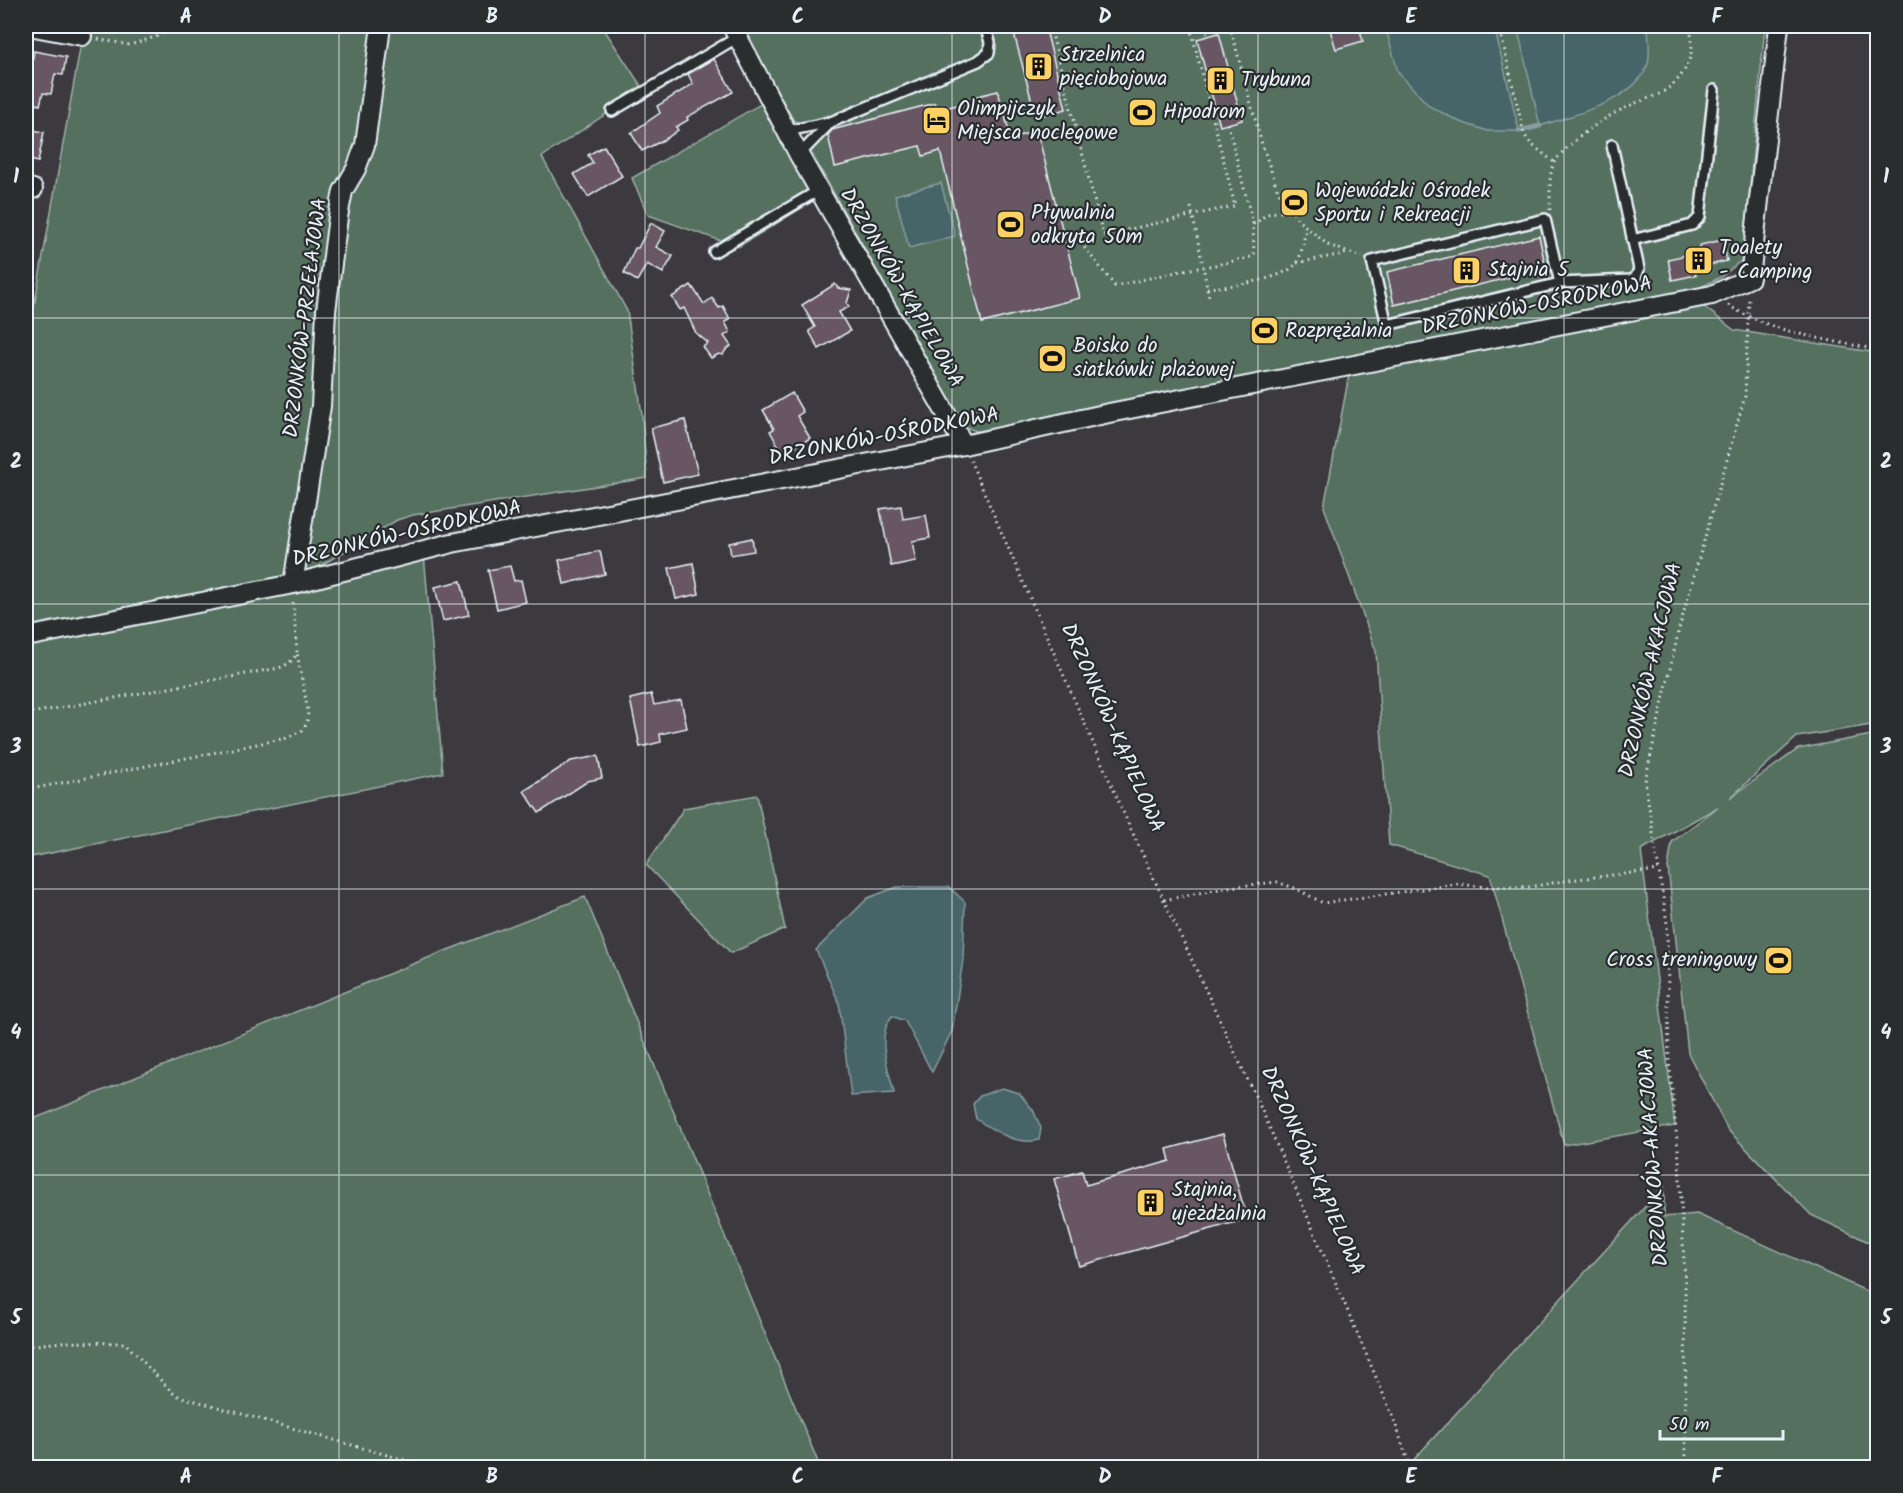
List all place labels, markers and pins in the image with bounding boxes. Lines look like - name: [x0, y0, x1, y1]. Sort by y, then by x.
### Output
- place label: Strzelnica pięciobojowa: [1059, 39, 1167, 96]
- building icon: Strzelnica pięciobojowa: [1023, 51, 1055, 83]
- building icon: Trybuna: [1204, 64, 1236, 96]
- place label: Trybuna: [1241, 64, 1311, 97]
- place label: Olimpijczyk Miejsca noclegowe: [957, 93, 1118, 150]
- sports icon: Hipodrom: [1126, 96, 1158, 128]
- place label: Hipodrom: [1163, 96, 1245, 129]
- hotel icon: Olimpijczyk Miejsca noclegowe: [920, 105, 952, 137]
- place label: Wojewódzki Ośrodek Sportu i Rekreacji: [1315, 175, 1491, 232]
- sports icon: Wojewódzki Ośrodek Sportu i Rekreacji: [1278, 187, 1310, 219]
- place label: Pływalnia odkryta 50m: [1031, 197, 1143, 254]
- sports icon: Pływalnia odkryta 50m: [994, 209, 1026, 241]
- place label: Toalety - Camping: [1719, 232, 1812, 289]
- building icon: Toalety - Camping: [1682, 244, 1714, 276]
- building icon: Stajnia 5: [1451, 254, 1483, 286]
- place label: Stajnia 5: [1488, 254, 1570, 287]
- sports icon: Rozprężalnia: [1248, 315, 1280, 347]
- place label: Rozprężalnia: [1285, 315, 1392, 348]
- place label: Boisko do siatkówki plażowej: [1073, 330, 1235, 387]
- sports icon: Boisko do siatkówki plażowej: [1036, 342, 1068, 374]
- place label: Cross treningowy: [1606, 944, 1757, 977]
- sports icon: Cross treningowy: [1762, 944, 1794, 976]
- place label: Stajnia, ujeżdżalnia: [1172, 1174, 1267, 1231]
- building icon: Stajnia, ujeżdżalnia: [1135, 1186, 1167, 1218]

